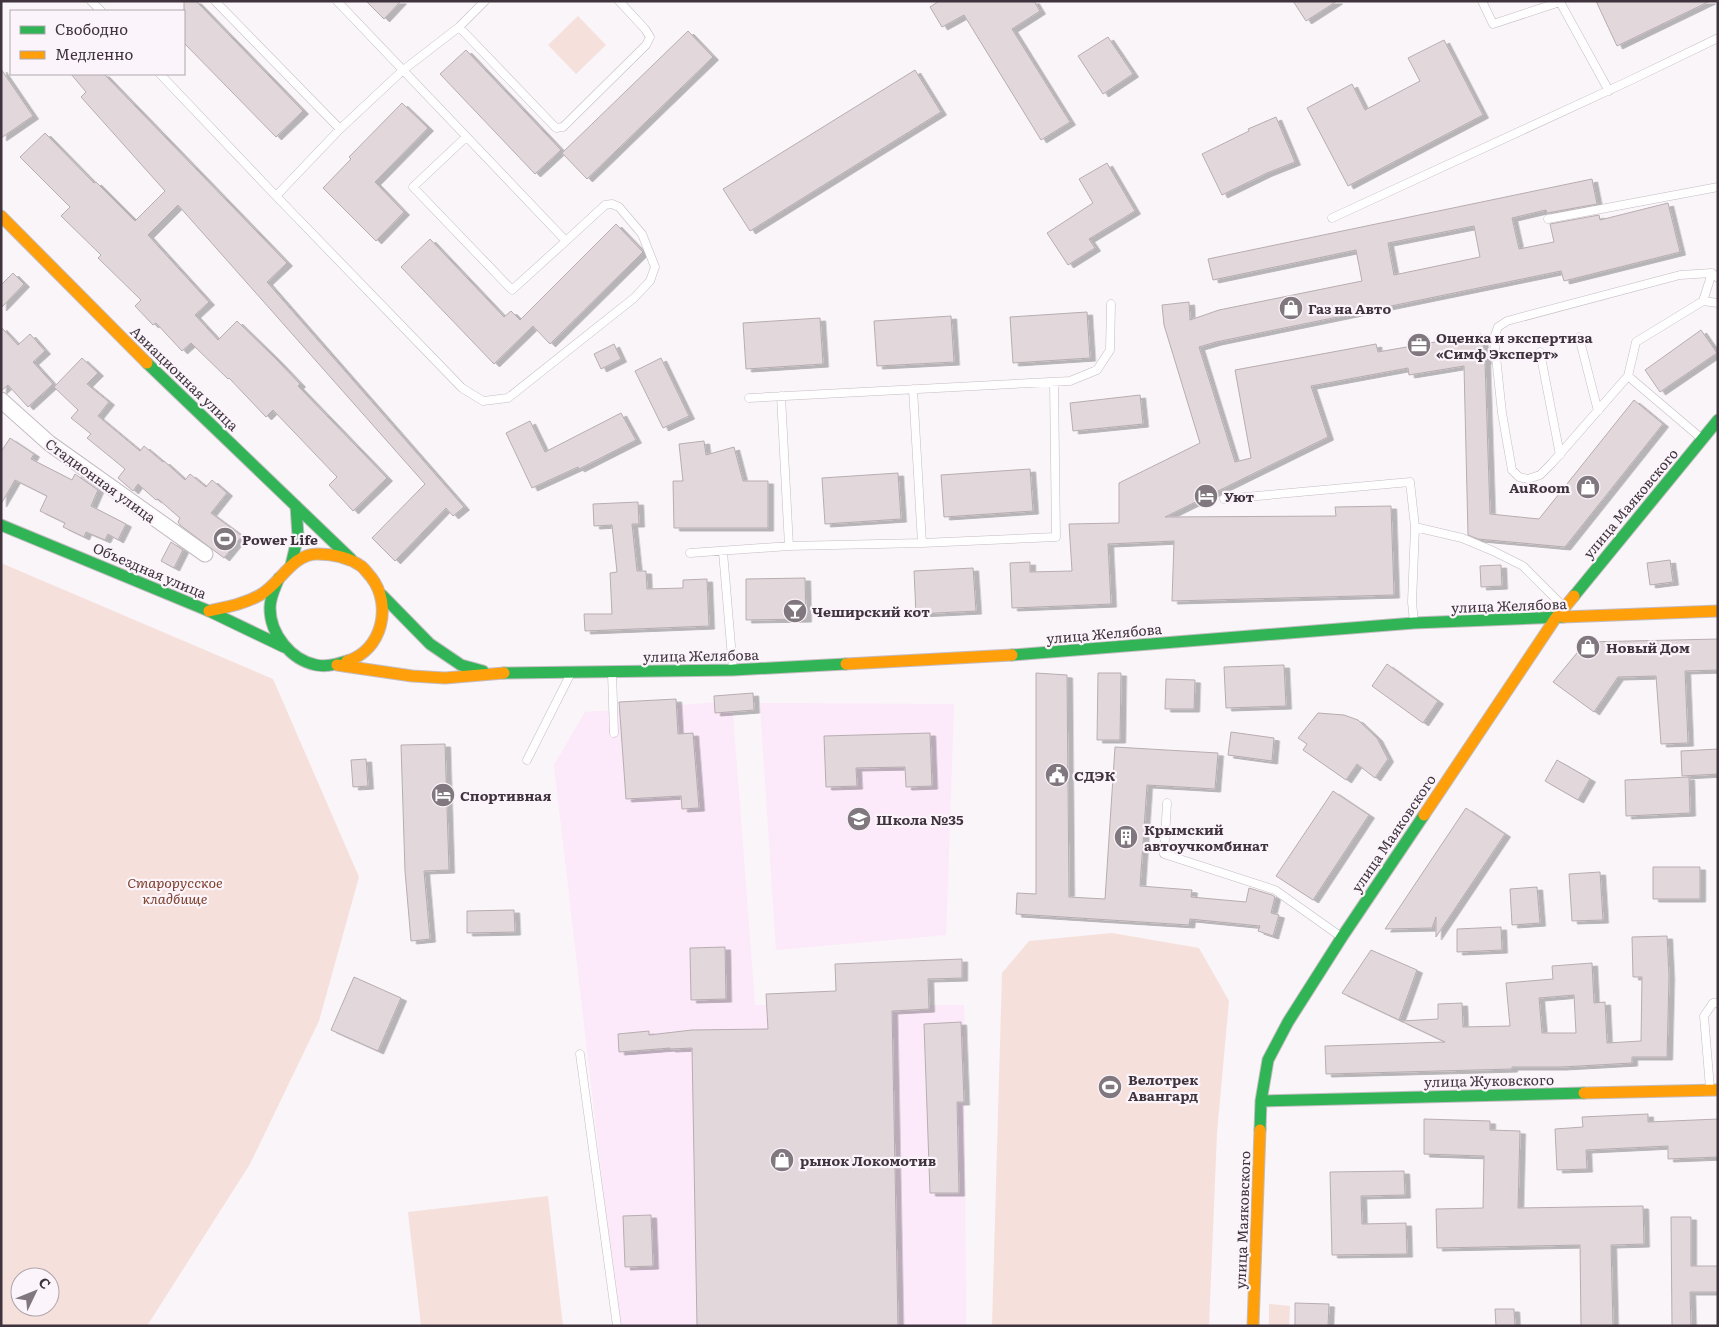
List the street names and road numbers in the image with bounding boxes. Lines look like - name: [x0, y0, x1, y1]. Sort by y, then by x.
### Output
- street label: Авиационная улица: [127, 321, 244, 435]
- street label: Стадионная улица: [42, 433, 161, 527]
- street label: улица Маяковского: [1578, 444, 1682, 562]
- street label: Объездная улица: [90, 537, 210, 603]
- street label: улица Желябова: [1451, 593, 1568, 617]
- street label: улица Желябова: [1045, 618, 1163, 648]
- street label: улица Желябова: [643, 644, 760, 666]
- street label: улица Маяковского: [1346, 770, 1440, 896]
- street label: улица Жуковского: [1424, 1069, 1554, 1091]
- street label: улица Маяковского: [1230, 1151, 1254, 1289]

